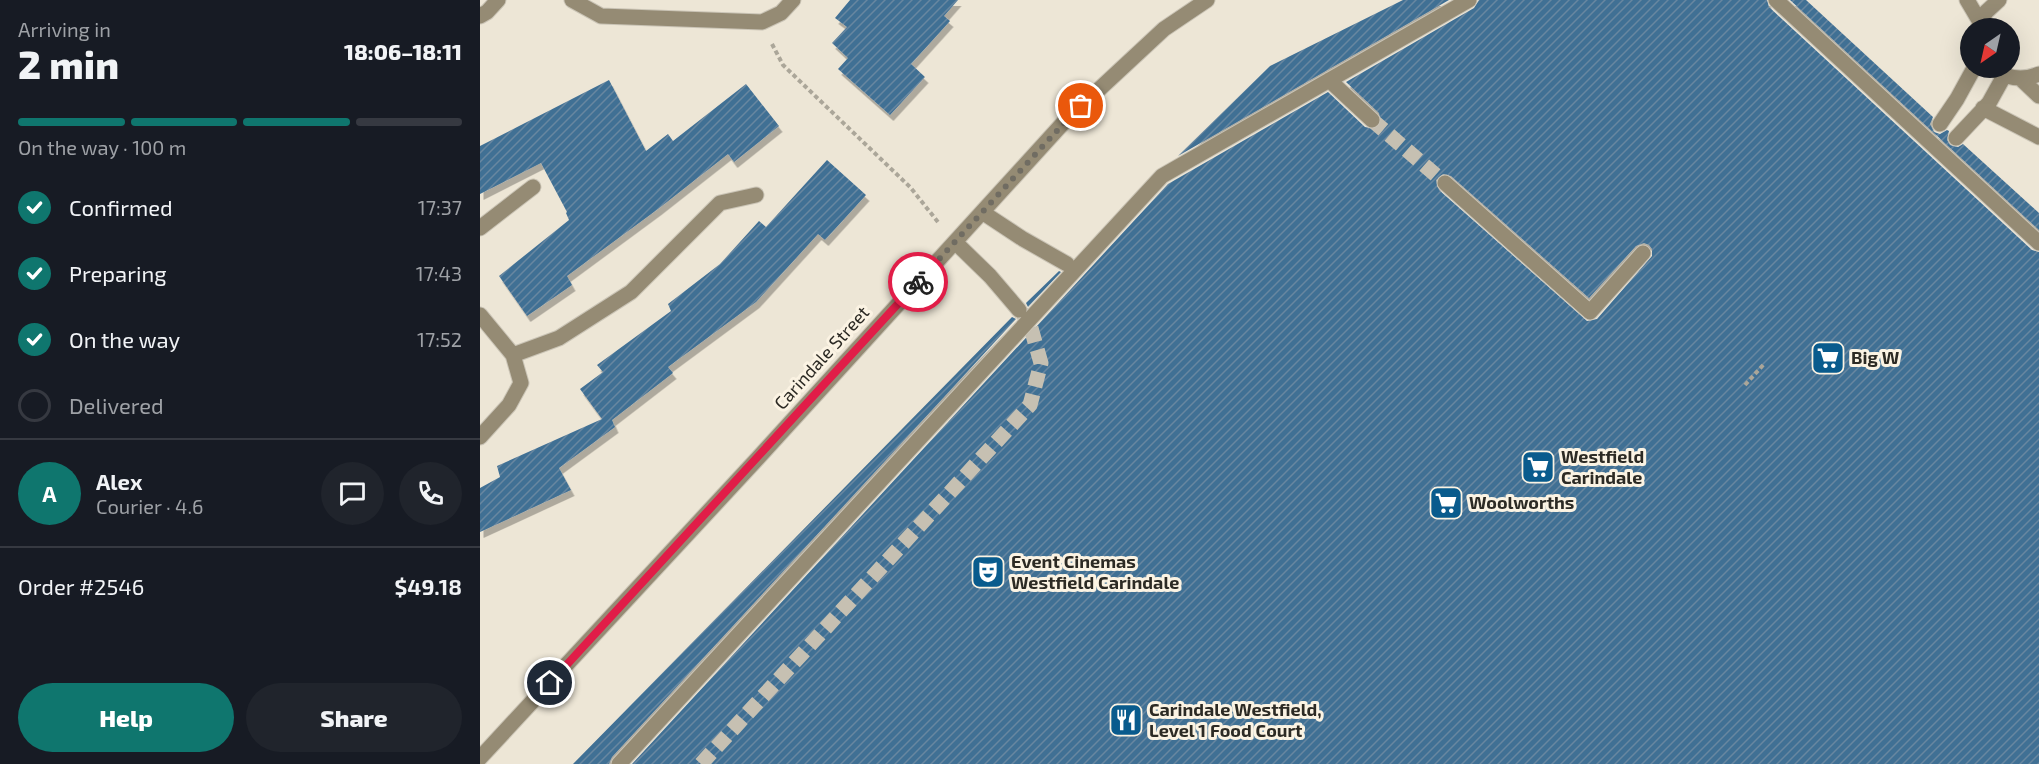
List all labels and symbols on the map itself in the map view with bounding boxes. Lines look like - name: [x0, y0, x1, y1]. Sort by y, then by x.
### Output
- north arrow: [1960, 18, 2020, 78]
- pin: [1055, 80, 1106, 131]
- courier: [888, 252, 948, 312]
- street label: Carindale Street: [769, 301, 874, 414]
- supermarket icon: Big W: [1810, 340, 1846, 376]
- place label: Big W: [1851, 346, 1900, 368]
- place label: Westfield Carindale: [1561, 445, 1644, 488]
- supermarket icon: Westfield Carindale: [1520, 449, 1556, 485]
- supermarket icon: Woolworths: [1428, 485, 1464, 521]
- place label: Woolworths: [1469, 491, 1574, 513]
- place label: Event Cinemas Westfield Carindale: [1011, 550, 1179, 593]
- theatre icon: Event Cinemas Westfield Carindale: [970, 554, 1006, 590]
- pin: [524, 657, 575, 708]
- place label: Carindale Westfield, Level 1 Food Court: [1149, 698, 1322, 741]
- restaurant icon: Carindale Westfield, Level 1 Food Court: [1108, 702, 1144, 738]

